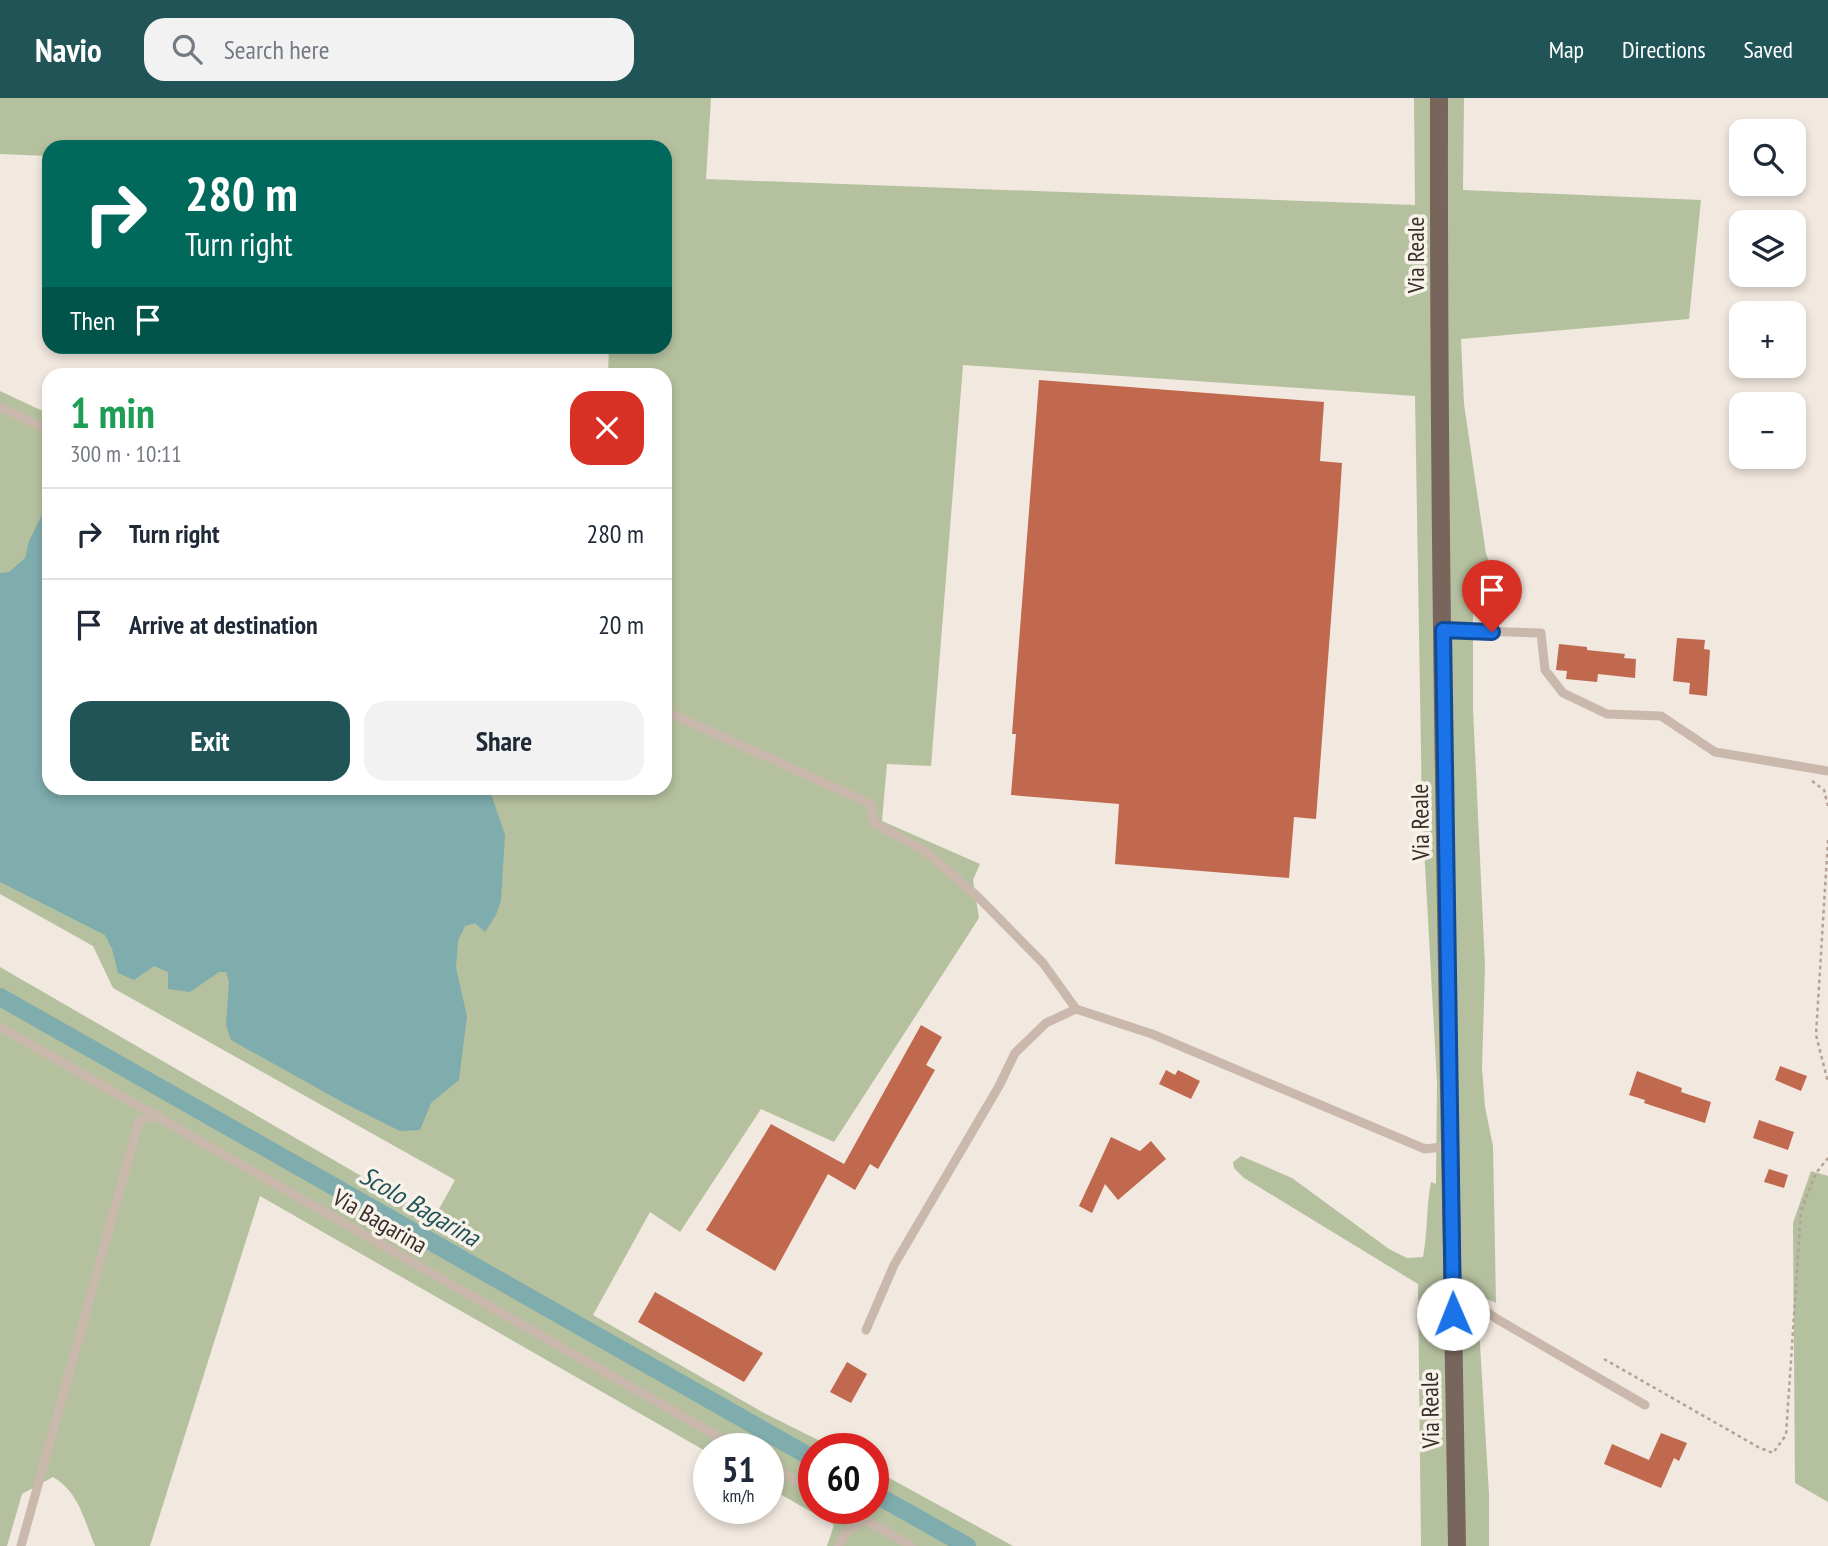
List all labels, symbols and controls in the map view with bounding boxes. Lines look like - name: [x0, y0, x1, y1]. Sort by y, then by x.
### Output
- search box: [144, 18, 634, 81]
- text: Navio: [35, 28, 102, 71]
- icon: search: [168, 30, 206, 68]
- text: Search here: [224, 33, 329, 66]
- text: Map: [1549, 34, 1584, 65]
- text: Directions: [1622, 34, 1706, 65]
- text: Saved: [1744, 34, 1793, 65]
- map controls: [1729, 119, 1806, 469]
- button: search: [1729, 119, 1806, 196]
- text: 280 m: [185, 161, 298, 225]
- icon: right: [70, 168, 161, 259]
- button: layers: [1729, 210, 1806, 287]
- street label: Via Reale: [1400, 217, 1431, 294]
- text: Turn right: [185, 223, 293, 265]
- icon: arrive: [129, 301, 167, 339]
- button: +: [1729, 301, 1806, 378]
- text: Then: [70, 304, 115, 337]
- text: 1 min: [70, 385, 155, 440]
- button: close: [570, 391, 644, 465]
- button: −: [1729, 392, 1806, 469]
- text: 300 m · 10:11: [70, 439, 182, 468]
- icon: right: [70, 515, 108, 553]
- text: Turn right: [129, 517, 220, 550]
- text: 280 m: [586, 517, 644, 550]
- pin: [1462, 560, 1522, 632]
- icon: arrive: [1473, 571, 1511, 609]
- icon: arrive: [70, 606, 108, 644]
- text: Arrive at destination: [129, 608, 318, 641]
- text: 20 m: [598, 608, 644, 641]
- button: Exit: [70, 701, 350, 781]
- button: Share: [364, 701, 644, 781]
- street label: Via Reale: [1404, 783, 1436, 862]
- water label: Scolo Bagarina: [354, 1158, 487, 1254]
- street label: Via Bagarina: [326, 1181, 433, 1260]
- position arrow: [1416, 1277, 1490, 1351]
- street label: Via Reale: [1414, 1371, 1446, 1450]
- speed limit sign: 60: [798, 1433, 889, 1524]
- text: 51: [722, 1446, 755, 1492]
- text: km/h: [723, 1484, 754, 1507]

